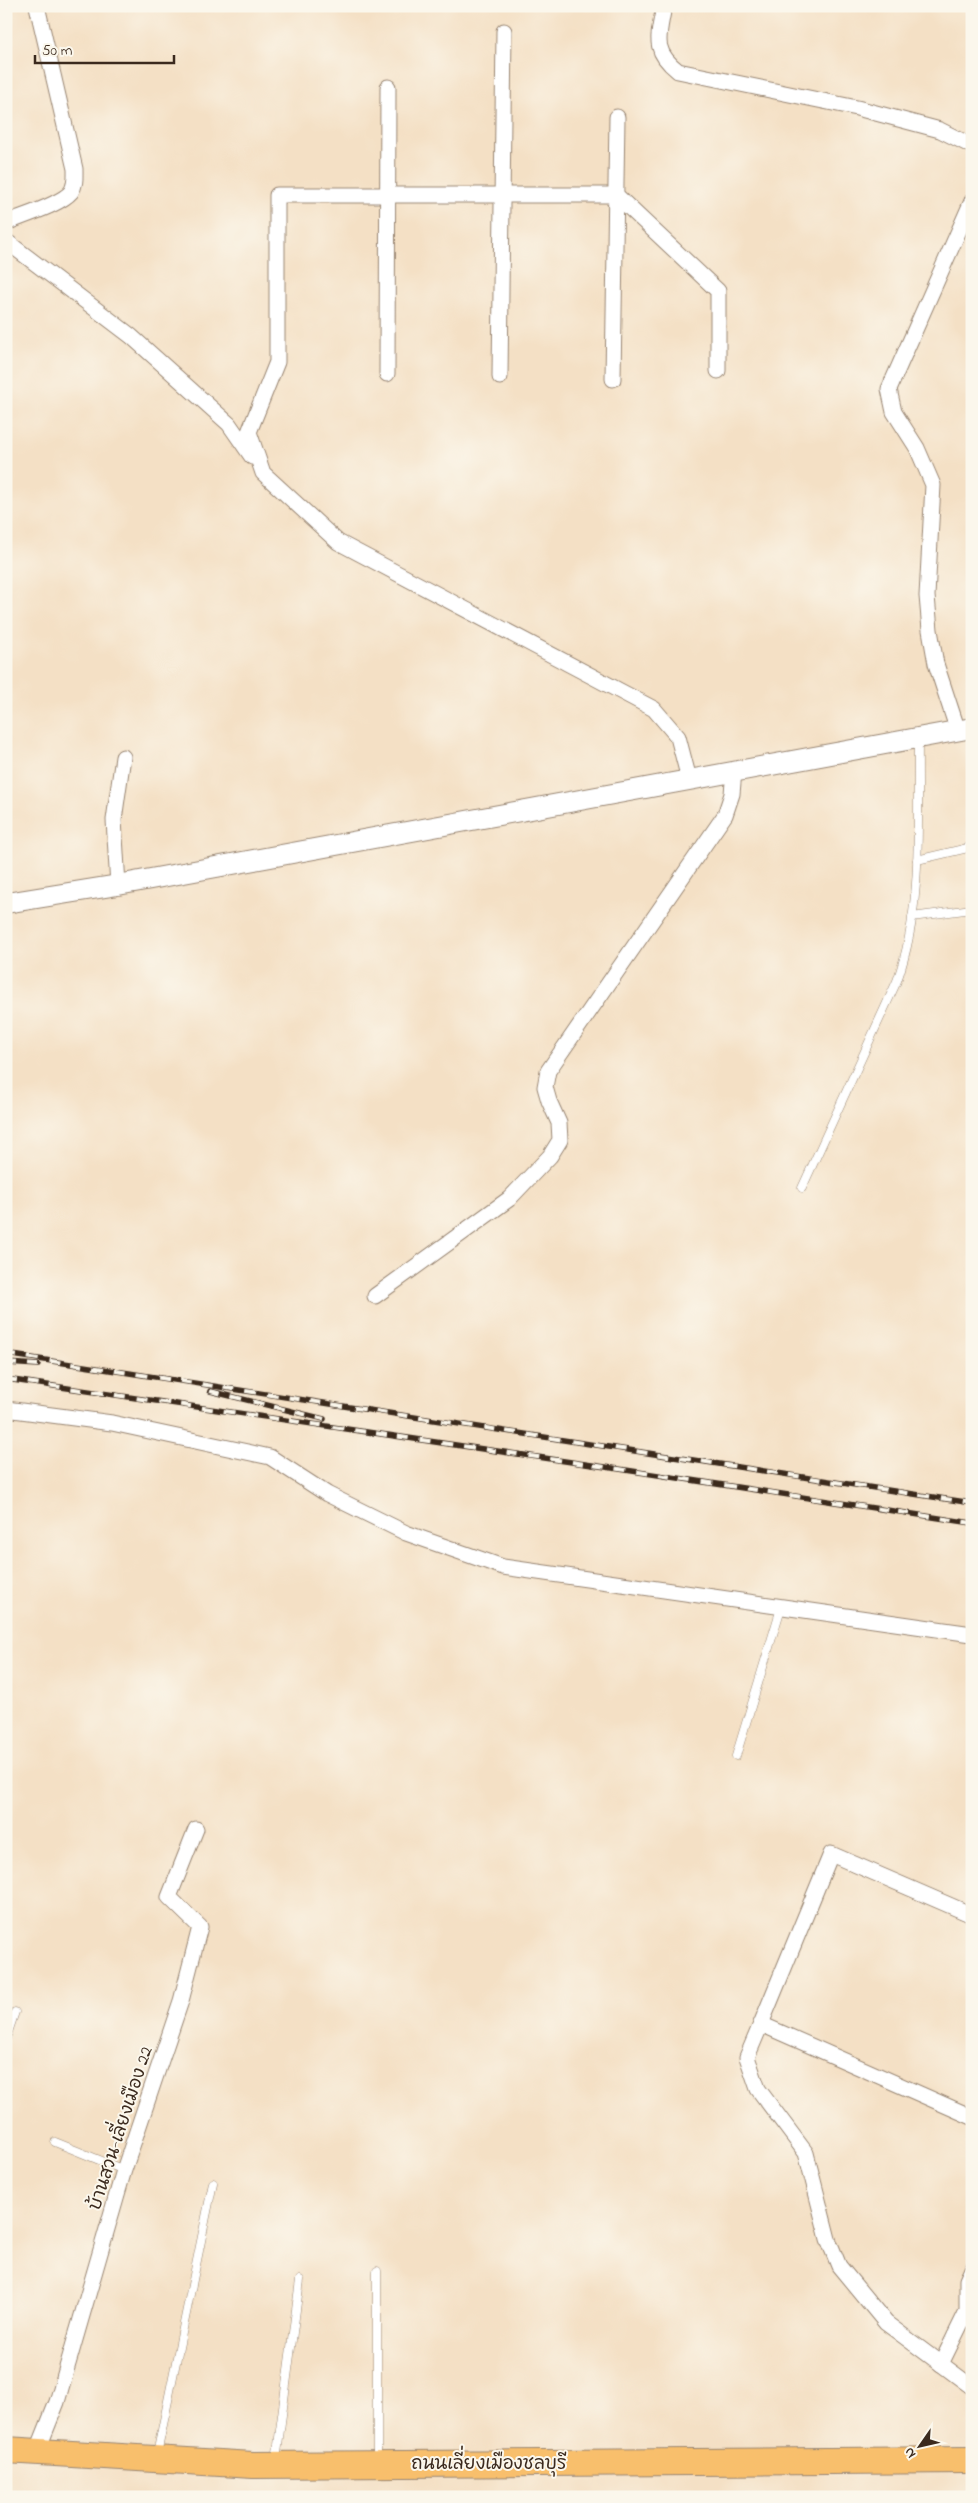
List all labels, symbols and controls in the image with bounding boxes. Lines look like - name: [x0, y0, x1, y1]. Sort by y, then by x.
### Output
- scale bar: [35, 32, 174, 64]
- text: 50 m: [42, 40, 73, 62]
- street label: บ้านสวน-เลี่ยงเมือง 22: [77, 2041, 161, 2214]
- north arrow: [896, 2420, 946, 2470]
- text: N: [899, 2443, 922, 2462]
- street label: ถนนเลี่ยงเมืองชลบุรี: [411, 2445, 567, 2478]

